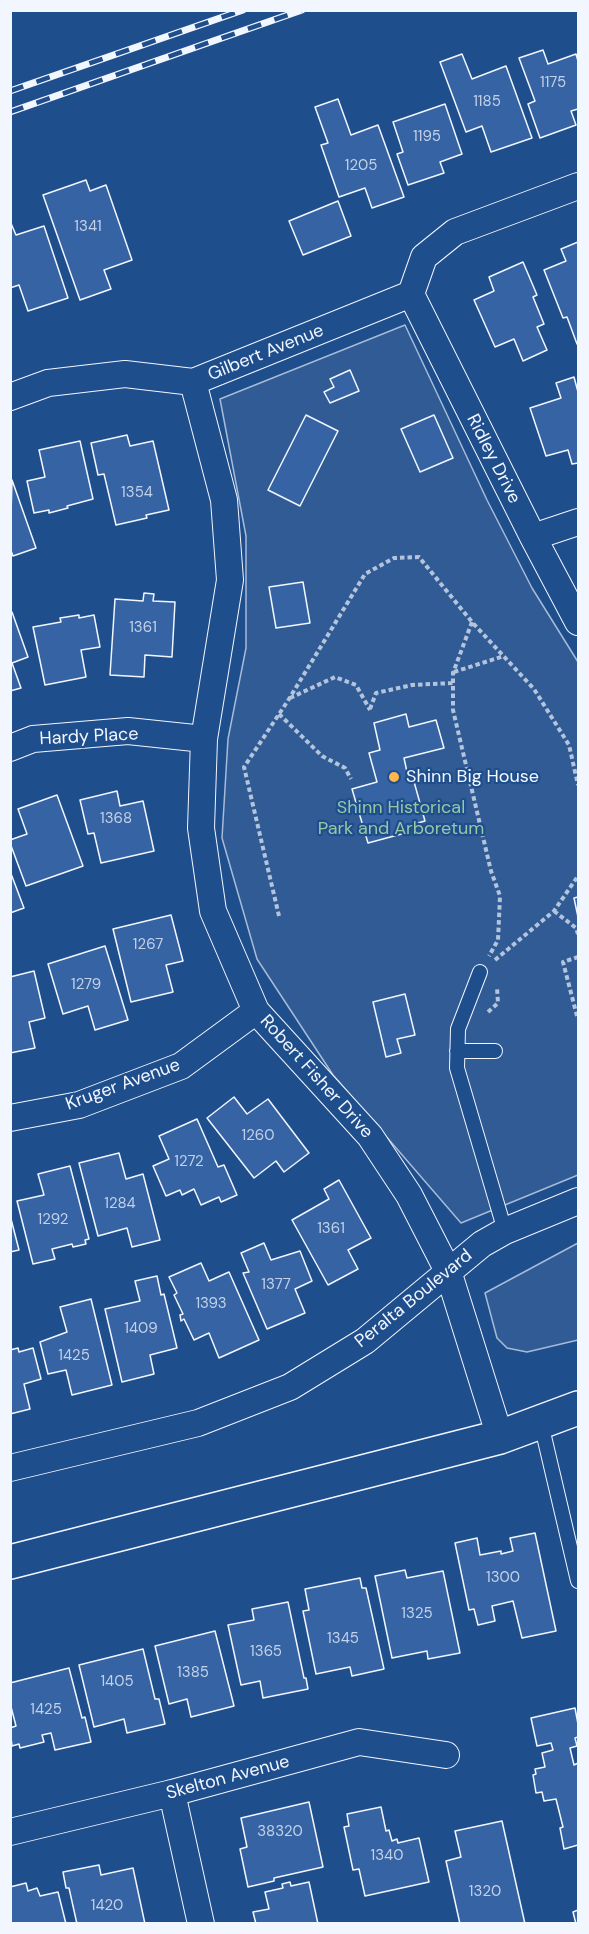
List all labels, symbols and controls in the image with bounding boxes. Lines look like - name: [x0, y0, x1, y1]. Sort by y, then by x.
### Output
- house number: 1175: [540, 74, 566, 92]
- house number: 1185: [473, 93, 501, 111]
- house number: 1195: [413, 128, 441, 146]
- house number: 1205: [345, 157, 377, 175]
- house number: 1341: [74, 218, 102, 236]
- street label: Gilbert Avenue: [205, 320, 327, 386]
- street label: Ridley Drive: [461, 411, 525, 507]
- house number: 1354: [121, 484, 153, 502]
- house number: 1361: [129, 619, 157, 637]
- street label: Hardy Place: [39, 724, 139, 750]
- place label: Shinn Big House: [406, 766, 539, 788]
- marker: Shinn Big House: [387, 770, 401, 784]
- park label: Shinn Historical Park and Arboretum: [318, 797, 484, 840]
- house number: 1368: [100, 810, 132, 828]
- house number: 1267: [133, 936, 163, 954]
- house number: 1279: [71, 976, 101, 994]
- street label: Robert Fisher Drive: [255, 1011, 377, 1143]
- street label: Kruger Avenue: [63, 1054, 183, 1116]
- house number: 1260: [242, 1127, 274, 1145]
- house number: 1272: [174, 1153, 204, 1171]
- house number: 1284: [104, 1195, 136, 1213]
- house number: 1292: [38, 1211, 68, 1229]
- house number: 1361: [317, 1220, 345, 1238]
- street label: Peralta Boulevard: [351, 1245, 477, 1353]
- house number: 1377: [261, 1276, 291, 1294]
- house number: 1393: [195, 1295, 227, 1313]
- house number: 1409: [124, 1320, 158, 1338]
- house number: 1425: [58, 1347, 90, 1365]
- house number: 1300: [486, 1569, 520, 1587]
- house number: 1325: [401, 1605, 433, 1623]
- house number: 1345: [327, 1630, 359, 1648]
- house number: 1365: [250, 1643, 282, 1661]
- house number: 1385: [177, 1664, 209, 1682]
- house number: 1405: [100, 1673, 134, 1691]
- house number: 1425: [30, 1701, 62, 1719]
- street label: Skelton Avenue: [164, 1751, 292, 1805]
- house number: 38320: [257, 1823, 303, 1841]
- house number: 1340: [371, 1847, 403, 1865]
- house number: 1320: [469, 1883, 501, 1901]
- house number: 1420: [91, 1897, 123, 1915]

